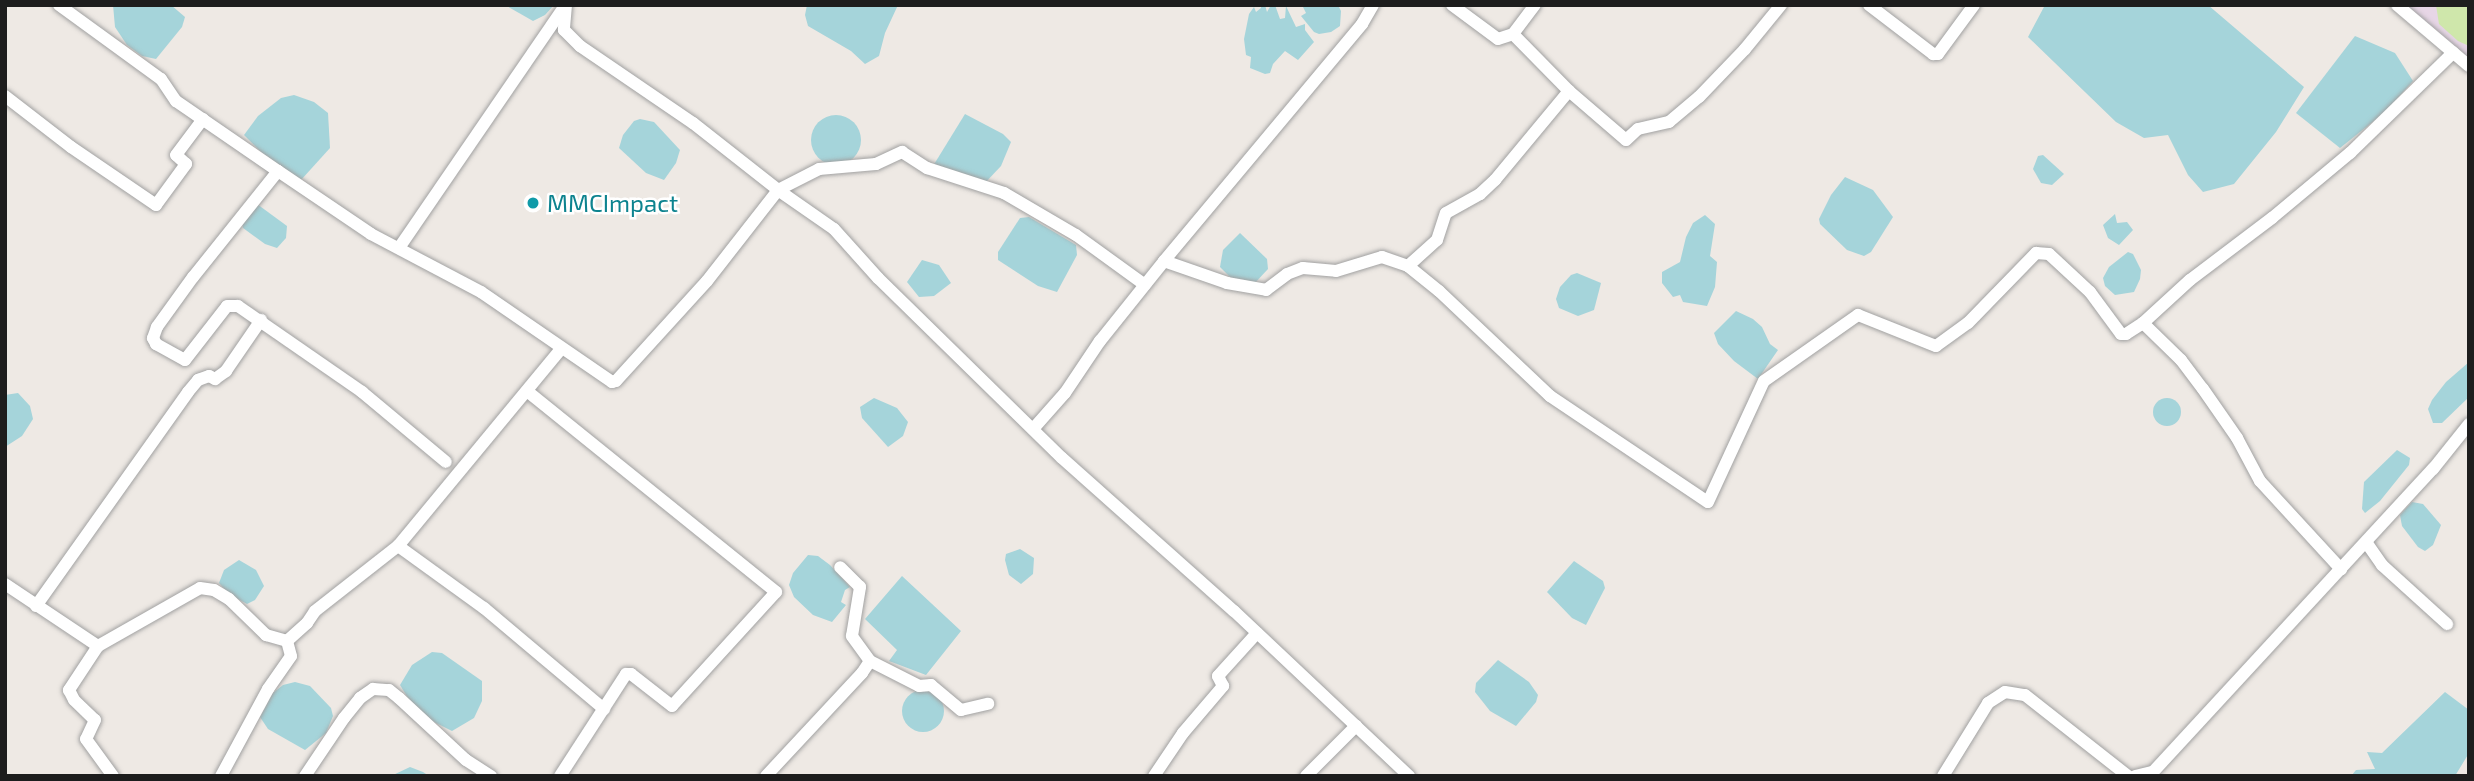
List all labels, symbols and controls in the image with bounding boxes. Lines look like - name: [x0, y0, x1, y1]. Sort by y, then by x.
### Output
- place label: MMCImpact: [547, 189, 678, 217]
- marker: MMCImpact: [525, 195, 541, 211]

